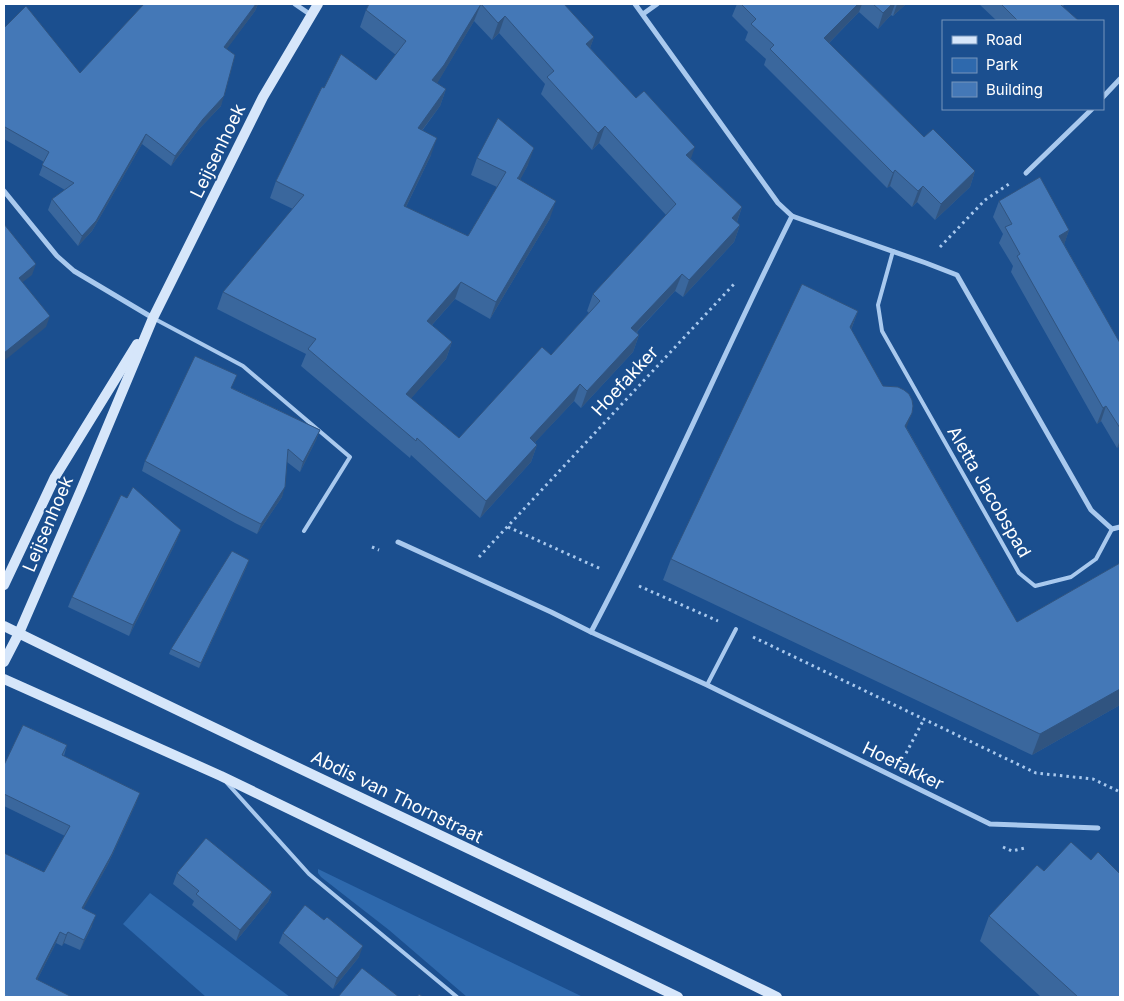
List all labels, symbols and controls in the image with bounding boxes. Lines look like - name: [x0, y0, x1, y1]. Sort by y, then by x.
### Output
- legend: [942, 20, 1104, 110]
- text: Road: [986, 30, 1022, 49]
- text: Park: [986, 55, 1019, 74]
- text: Building: [986, 80, 1043, 99]
- street label: Leijsenhoek: [186, 100, 249, 201]
- street label: Hoefakker: [587, 341, 662, 420]
- street label: Aletta Jacobspad: [943, 422, 1036, 561]
- street label: Leijsenhoek: [18, 473, 77, 575]
- street label: Hoefakker: [859, 737, 947, 794]
- street label: Abdis van Thornstraat: [308, 746, 487, 847]

